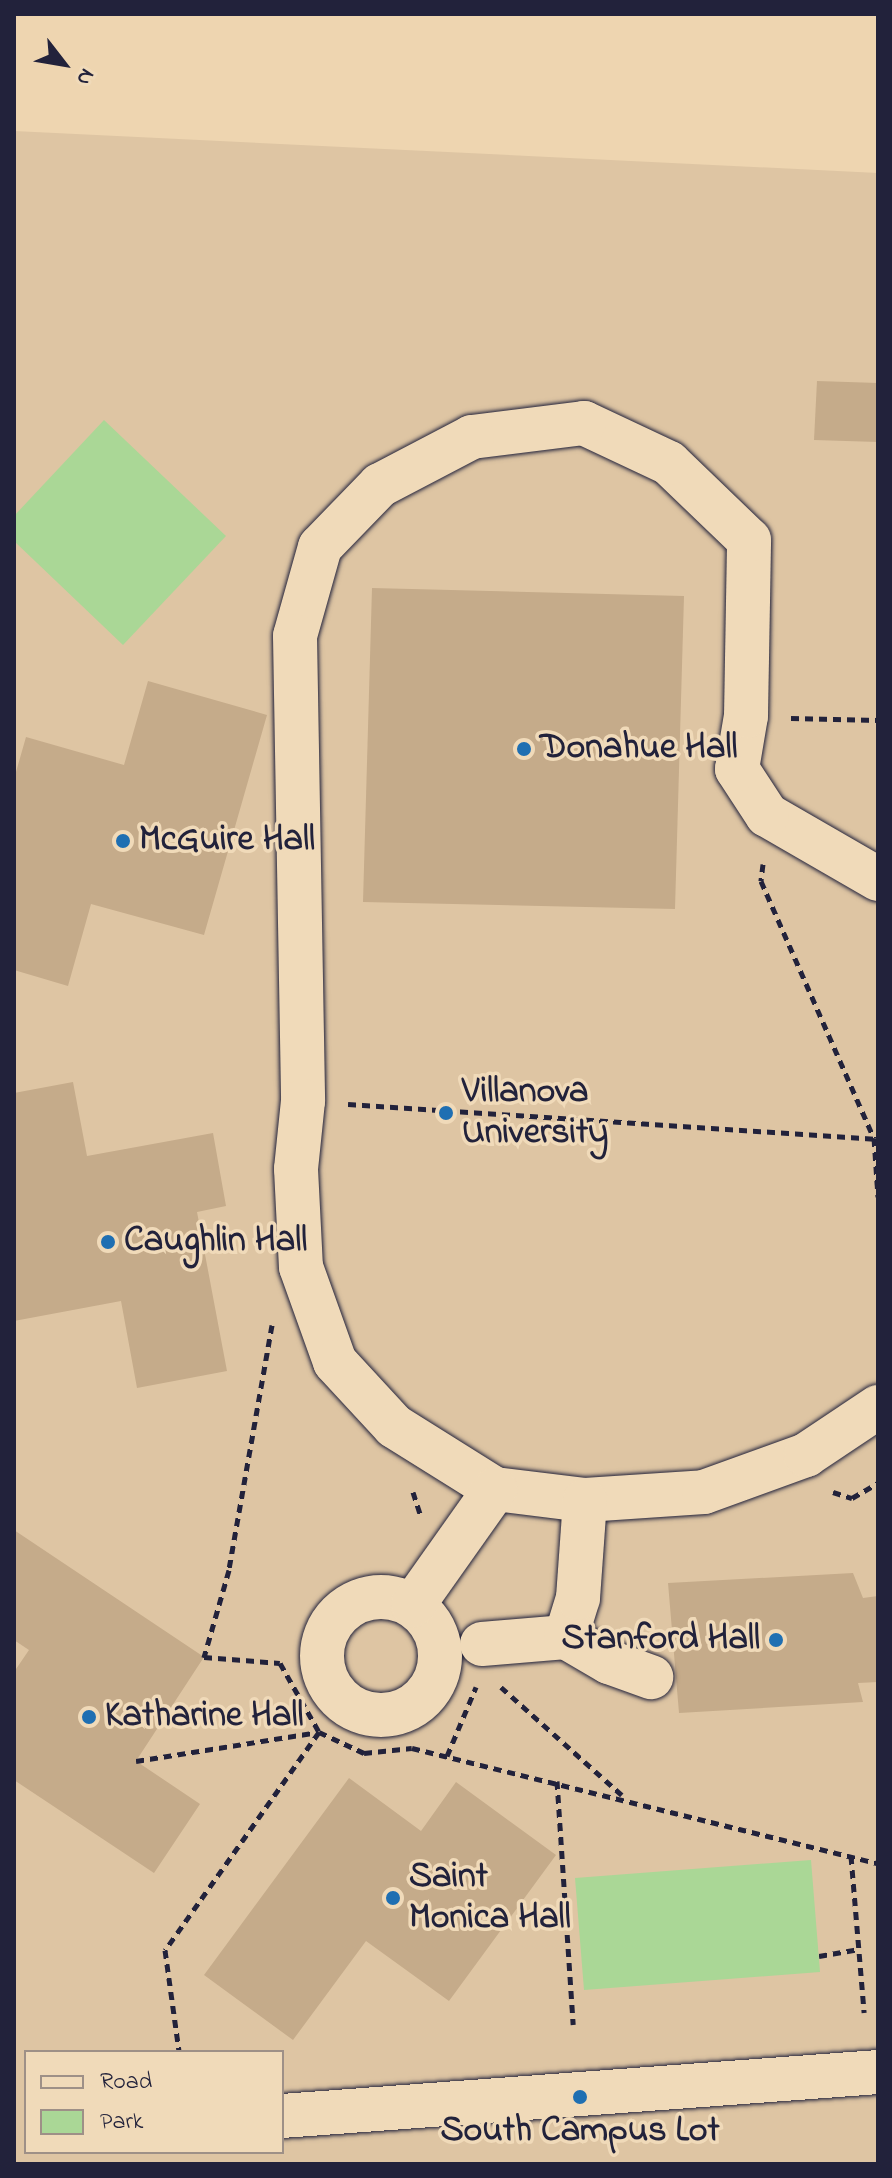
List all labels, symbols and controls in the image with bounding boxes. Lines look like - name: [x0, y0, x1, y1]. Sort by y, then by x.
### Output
- north arrow: [24, 24, 104, 104]
- text: N: [67, 62, 102, 91]
- place label: Donahue Hall: [540, 727, 737, 771]
- marker: Donahue Hall: [515, 740, 533, 758]
- place label: McGuire Hall: [139, 819, 315, 863]
- marker: McGuire Hall: [114, 832, 132, 850]
- place label: Villanova University: [462, 1070, 608, 1155]
- marker: Villanova University: [437, 1104, 455, 1122]
- place label: Caughlin Hall: [124, 1220, 307, 1264]
- marker: Caughlin Hall: [99, 1233, 117, 1251]
- place label: Stanford Hall: [561, 1618, 760, 1662]
- marker: Stanford Hall: [767, 1631, 785, 1649]
- place label: Katharine Hall: [105, 1695, 304, 1739]
- marker: Katharine Hall: [80, 1708, 98, 1726]
- place label: Saint Monica Hall: [409, 1855, 571, 1940]
- marker: Saint Monica Hall: [384, 1889, 402, 1907]
- legend: [24, 2050, 284, 2154]
- text: Road: [100, 2065, 152, 2100]
- marker: South Campus Lot: [571, 2088, 589, 2106]
- text: Park: [100, 2105, 143, 2140]
- place label: South Campus Lot: [440, 2110, 720, 2154]

